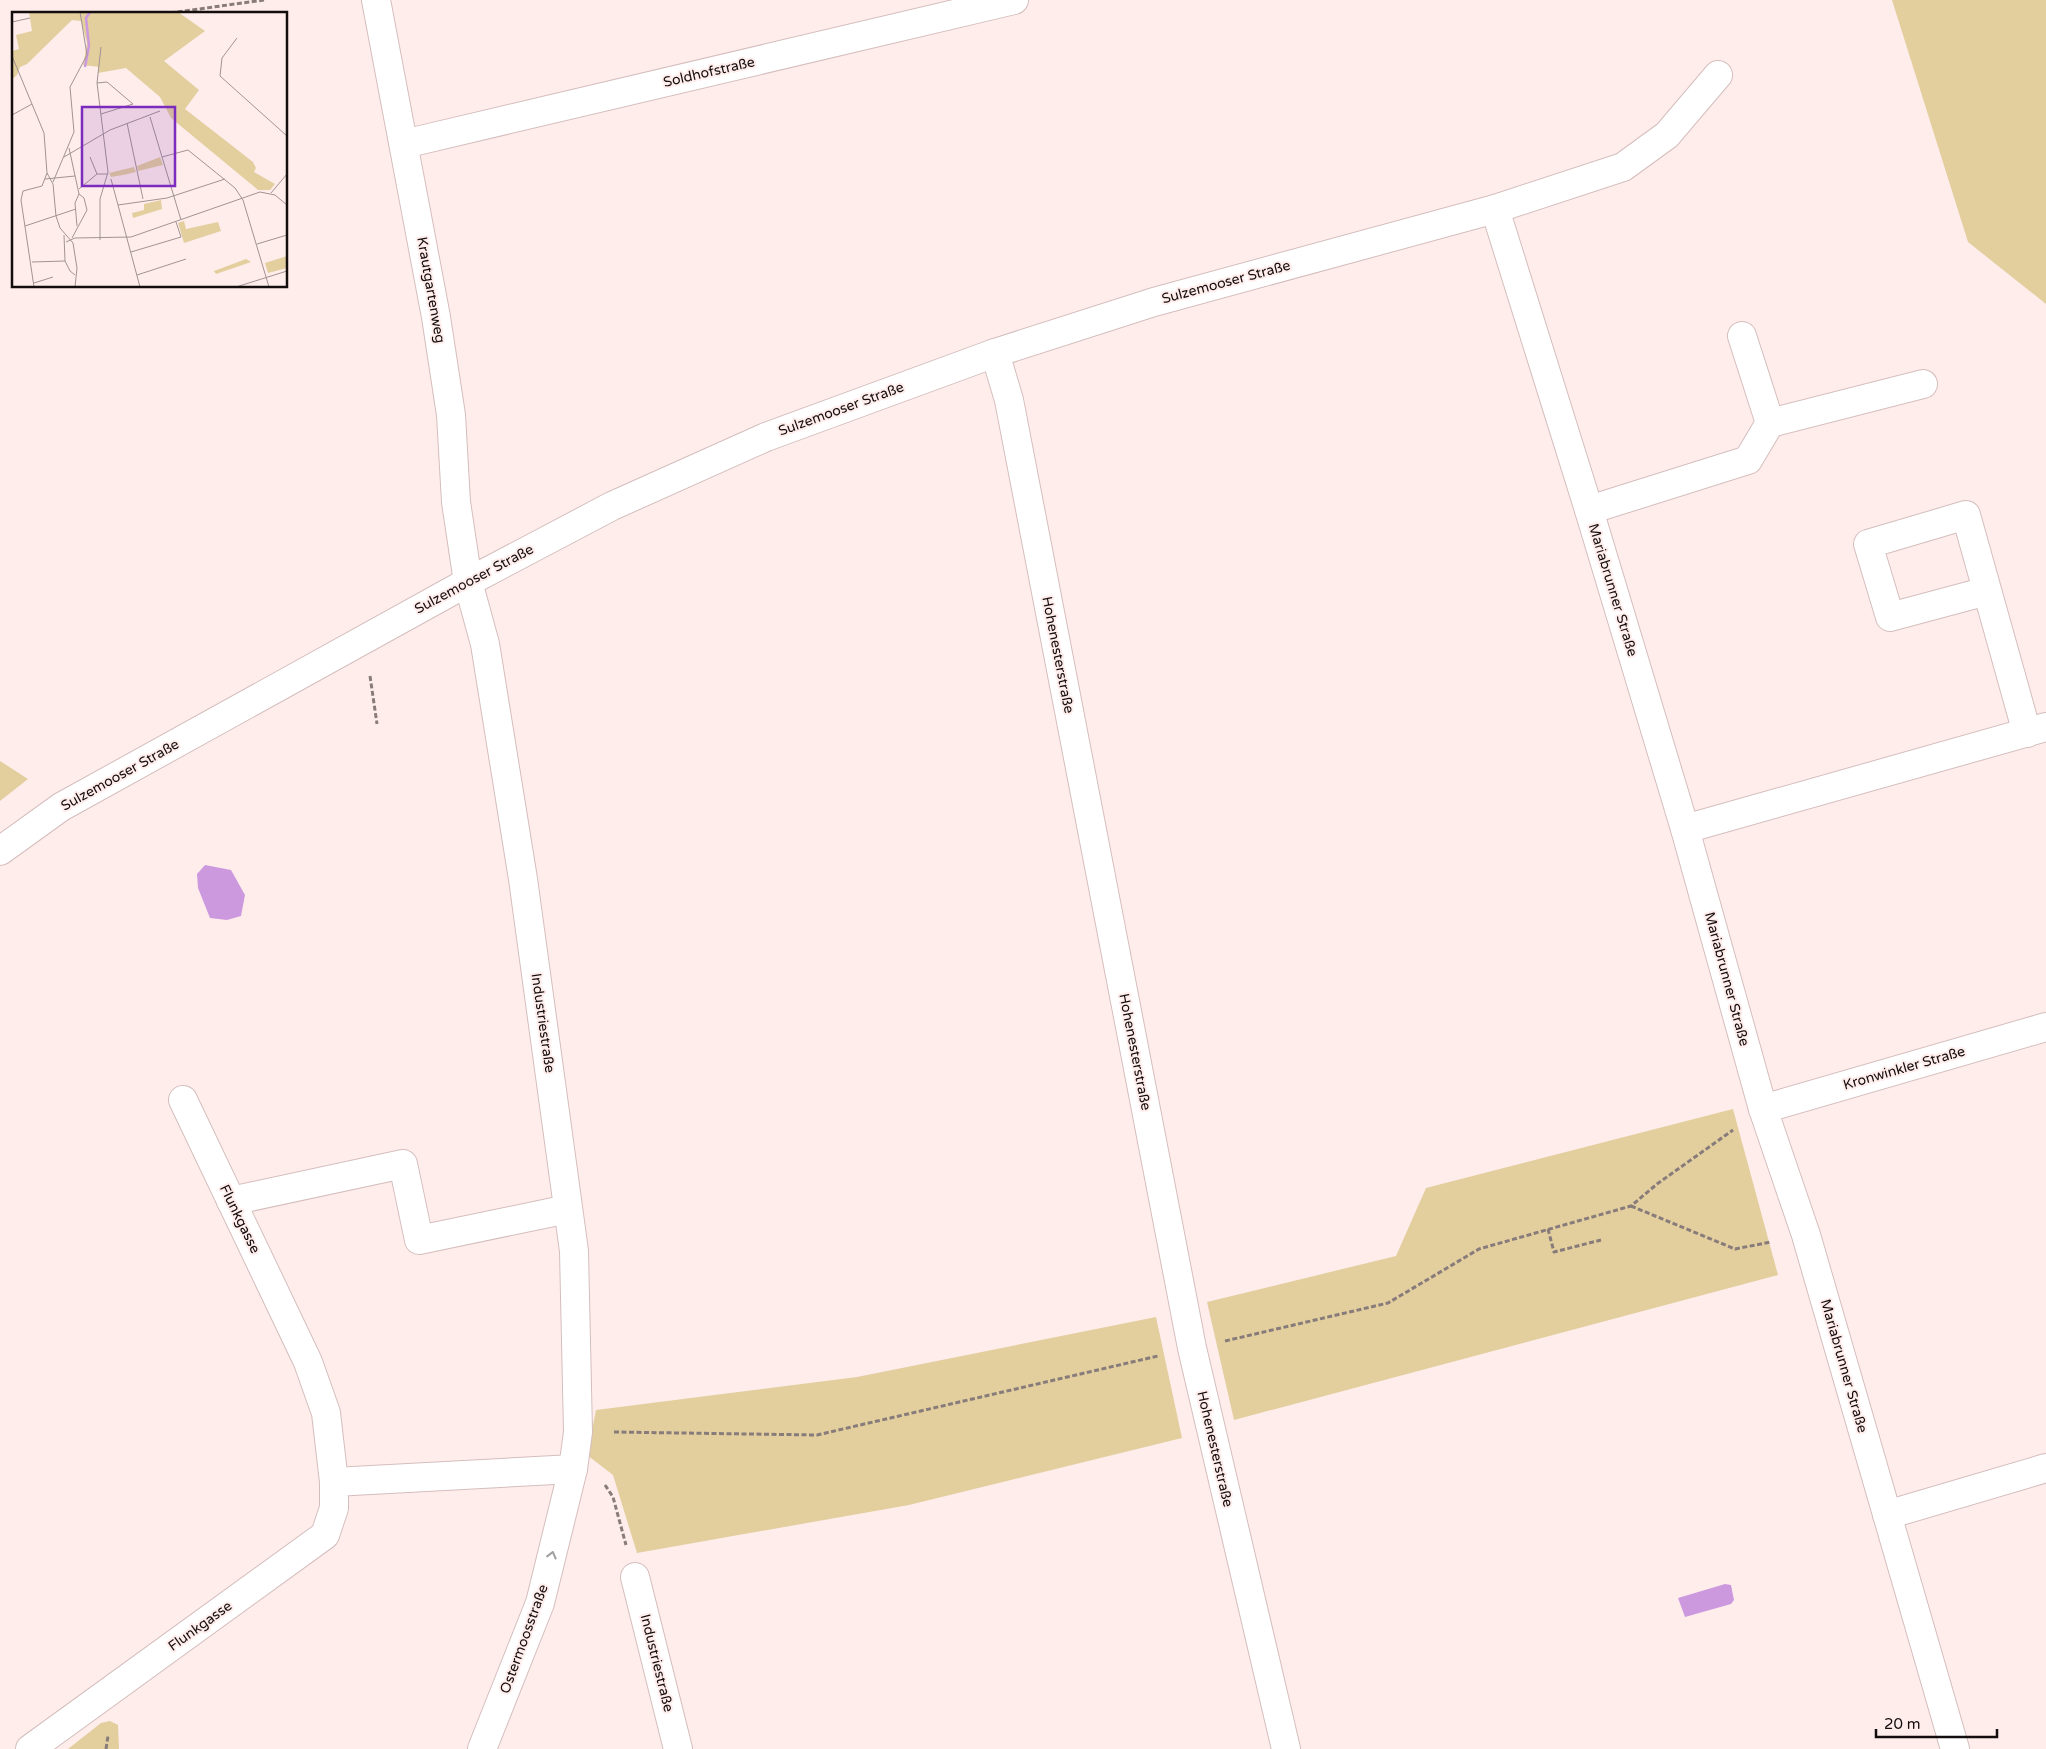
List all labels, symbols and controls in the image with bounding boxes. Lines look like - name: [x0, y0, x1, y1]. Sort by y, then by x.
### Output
- inset map: [12, 12, 288, 288]
- street label: Soldhofstraße: [662, 53, 757, 91]
- street label: Krautgartenweg: [413, 235, 449, 345]
- street label: Sulzemooser Straße: [1160, 257, 1292, 307]
- street label: Sulzemooser Straße: [776, 378, 906, 440]
- street label: Mariabrunner Straße: [1585, 521, 1641, 659]
- street label: Sulzemooser Straße: [412, 540, 536, 618]
- street label: Hohenesterstraße: [1038, 595, 1078, 715]
- street label: Sulzemooser Straße: [58, 735, 182, 814]
- street label: Mariabrunner Straße: [1701, 910, 1753, 1048]
- street label: Industriestraße: [528, 972, 558, 1074]
- street label: Hohenesterstraße: [1115, 992, 1155, 1112]
- street label: Kronwinkler Straße: [1841, 1042, 1967, 1094]
- street label: Flunkgasse: [216, 1182, 264, 1256]
- street label: Mariabrunner Straße: [1817, 1297, 1871, 1435]
- street label: Hohenesterstraße: [1193, 1389, 1237, 1509]
- one-way arrow: [546, 1551, 557, 1560]
- street label: Ostermoosstraße: [496, 1582, 552, 1696]
- street label: Flunkgasse: [165, 1597, 235, 1655]
- street label: Industriestraße: [637, 1612, 677, 1714]
- scale bar: [1876, 1706, 1997, 1738]
- text: 20 m: [1884, 1715, 1921, 1733]

